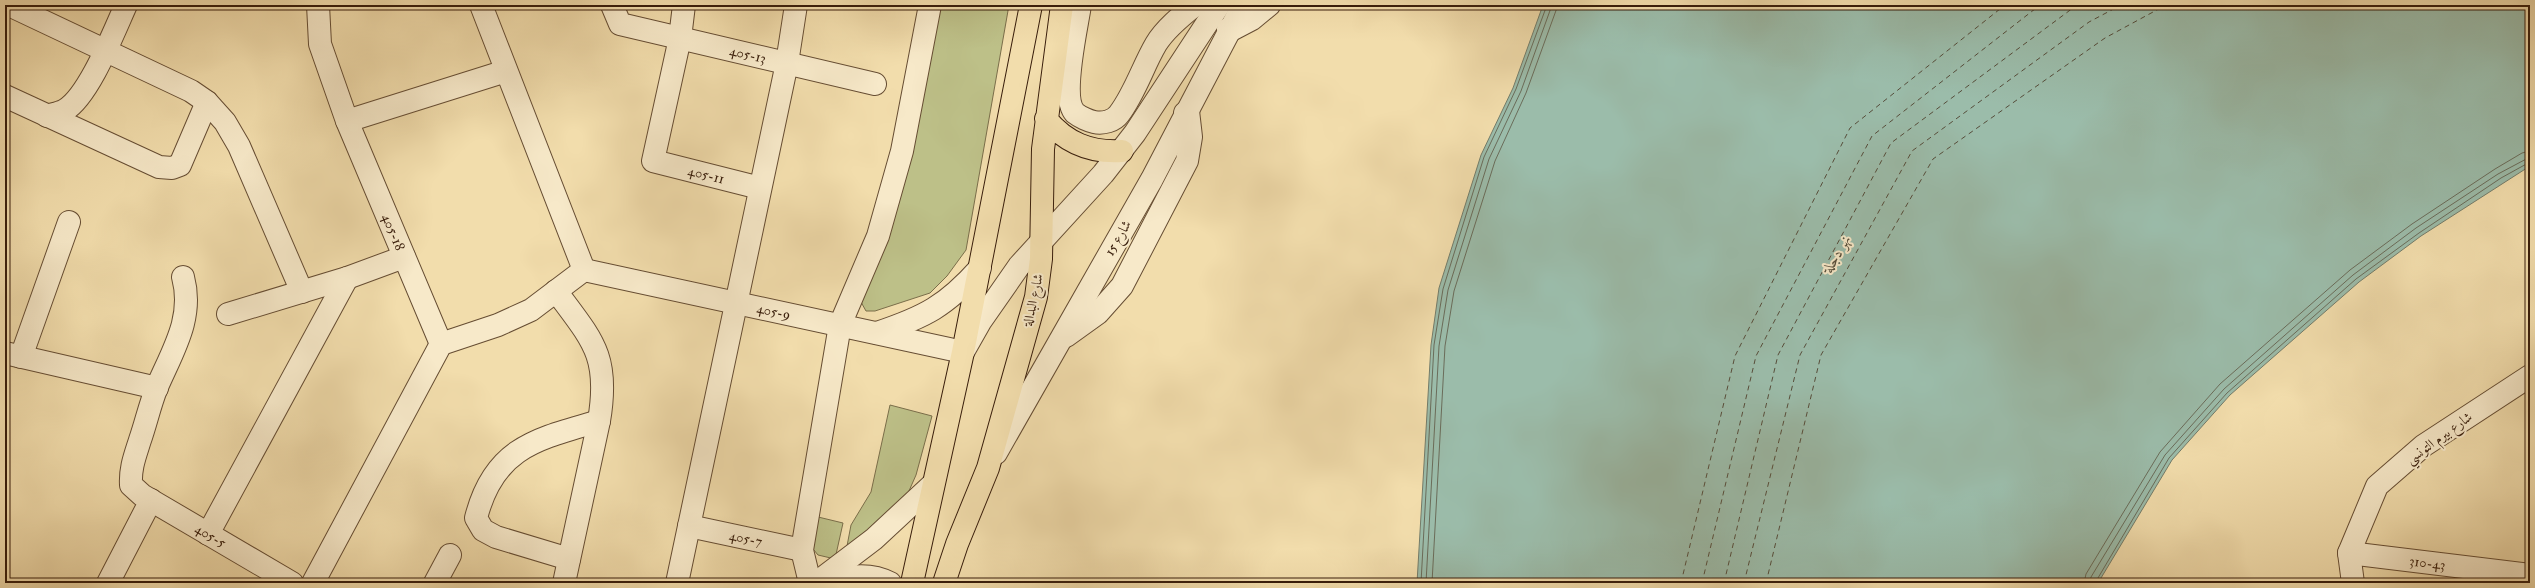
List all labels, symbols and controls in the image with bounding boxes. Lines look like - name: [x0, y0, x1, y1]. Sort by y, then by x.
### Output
- street label: 405-13: [728, 42, 768, 67]
- street label: 405-11: [686, 162, 726, 187]
- street label: 405-18: [378, 211, 409, 253]
- street label: شارع 15: [1101, 217, 1138, 260]
- water label: نهر دجلة: [1818, 232, 1855, 278]
- street label: شارع البدالة: [1019, 272, 1050, 329]
- street label: 405-9: [755, 299, 792, 323]
- street label: شارع بيرم التونسي: [2402, 408, 2479, 472]
- street label: 405-5: [192, 520, 230, 551]
- street label: 405-7: [728, 526, 764, 550]
- street label: 310-43: [2408, 552, 2446, 573]

